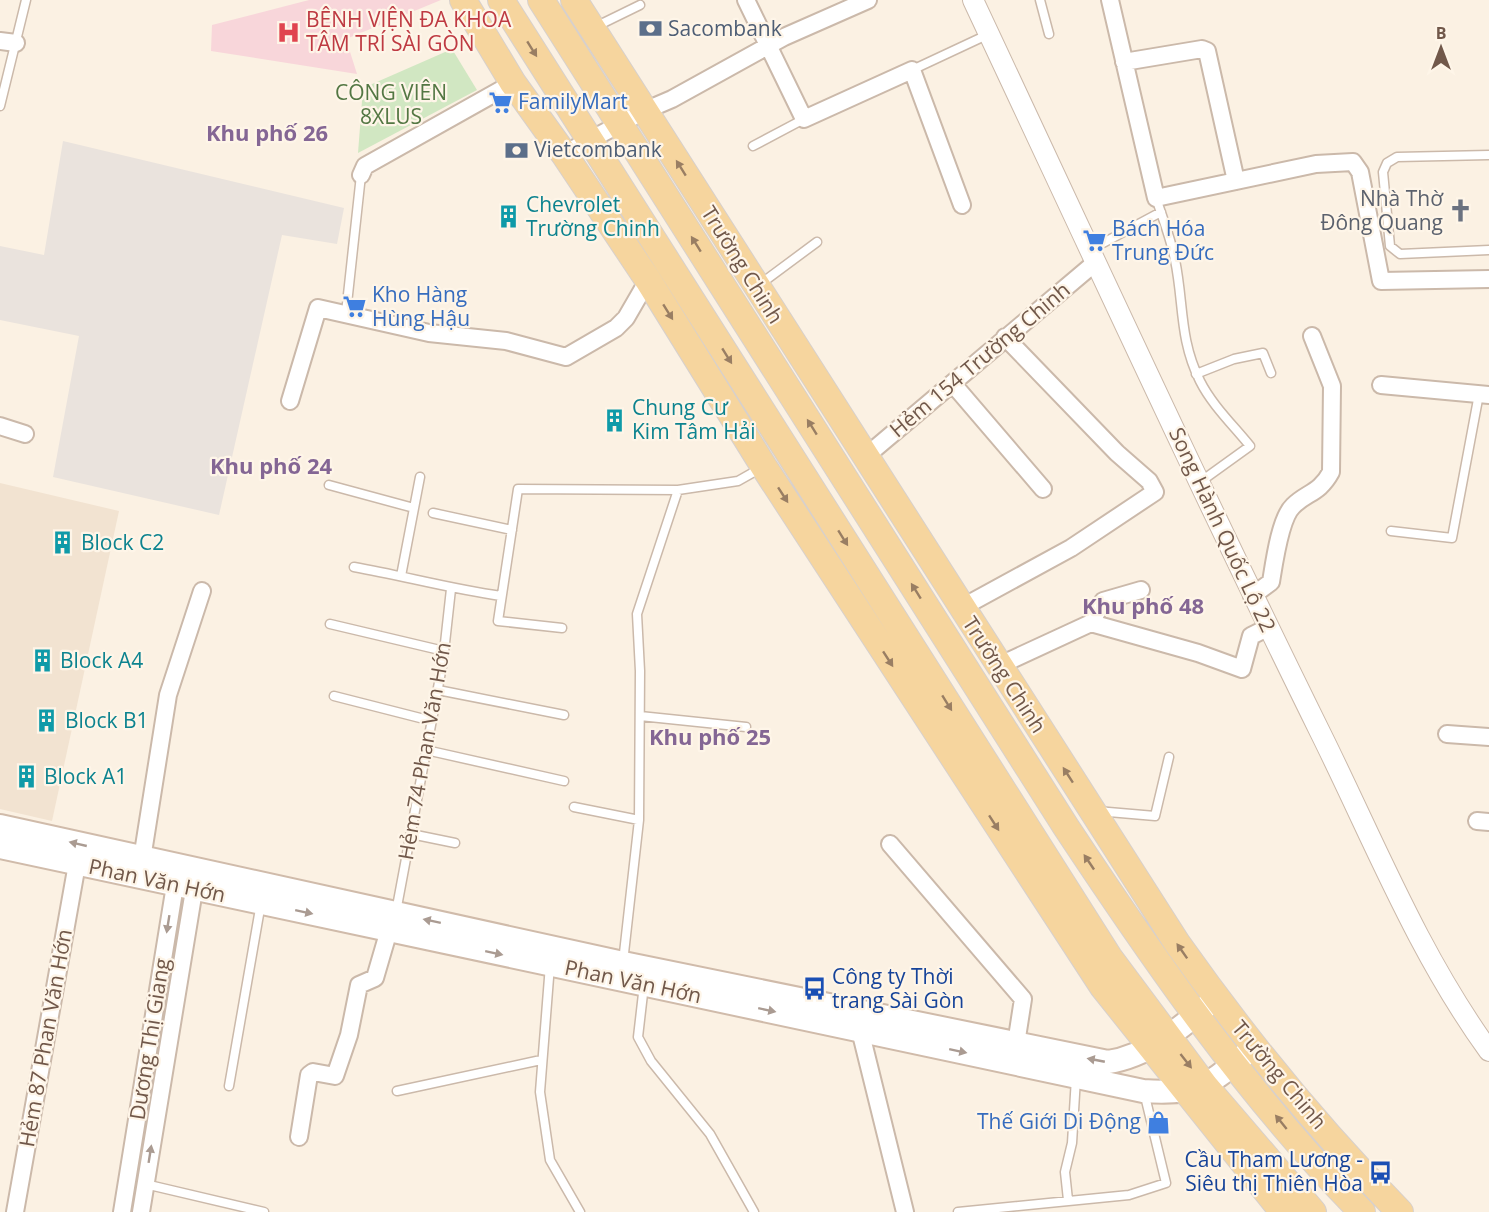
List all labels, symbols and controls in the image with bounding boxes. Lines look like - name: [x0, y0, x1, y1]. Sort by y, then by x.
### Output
- place label: BỆNH VIỆN ĐA KHOA TÂM TRÍ SÀI GÒN: [306, 5, 512, 57]
- place label: Sacombank: [668, 14, 782, 42]
- bank icon: Sacombank: [637, 16, 663, 42]
- north arrow: [1411, 18, 1471, 78]
- hospital icon: BỆNH VIỆN ĐA KHOA TÂM TRÍ SÀI GÒN: [275, 19, 301, 45]
- text: B: [1436, 22, 1446, 44]
- one-way arrow: [527, 41, 538, 58]
- park label: CÔNG VIÊN 8XLUS: [335, 78, 447, 130]
- place label: FamilyMart: [518, 87, 628, 115]
- supermarket icon: FamilyMart: [487, 89, 513, 115]
- district label: Khu phố 26: [206, 117, 328, 147]
- place label: Vietcombank: [534, 135, 662, 163]
- bank icon: Vietcombank: [503, 137, 529, 163]
- one-way arrow: [675, 160, 686, 176]
- place label: Nhà Thờ Đông Quang: [1320, 184, 1444, 236]
- place label: Chevrolet Trường Chinh: [526, 190, 660, 242]
- church icon: Nhà Thờ Đông Quang: [1448, 198, 1474, 224]
- street label: Trường Chinh: [696, 200, 790, 329]
- building icon: Chevrolet Trường Chinh: [495, 204, 521, 230]
- place label: Bách Hóa Trung Đức: [1112, 214, 1214, 266]
- supermarket icon: Bách Hóa Trung Đức: [1081, 228, 1107, 254]
- one-way arrow: [690, 236, 701, 252]
- street label: Hẻm 154 Trường Chinh: [883, 275, 1075, 443]
- place label: Kho Hàng Hùng Hậu: [372, 280, 470, 332]
- supermarket icon: Kho Hàng Hùng Hậu: [341, 294, 367, 320]
- one-way arrow: [662, 304, 673, 320]
- one-way arrow: [721, 348, 732, 364]
- place label: Chung Cư Kim Tâm Hải: [632, 393, 756, 445]
- building icon: Chung Cư Kim Tâm Hải: [601, 407, 627, 433]
- one-way arrow: [806, 418, 817, 435]
- street label: Song Hành Quốc Lộ 22: [1163, 423, 1283, 636]
- district label: Khu phố 24: [210, 450, 332, 480]
- one-way arrow: [777, 487, 788, 503]
- place label: Block C2: [81, 528, 164, 556]
- building icon: Block C2: [50, 530, 76, 556]
- one-way arrow: [837, 530, 848, 546]
- one-way arrow: [911, 583, 922, 599]
- district label: Khu phố 48: [1082, 590, 1204, 620]
- street label: Trường Chinh: [957, 611, 1053, 738]
- street label: Hẻm 74 Phan Văn Hớn: [391, 640, 457, 862]
- place label: Block A4: [60, 646, 143, 674]
- building icon: Block A4: [29, 648, 55, 674]
- one-way arrow: [883, 651, 894, 667]
- one-way arrow: [942, 695, 953, 711]
- place label: Block B1: [65, 706, 149, 734]
- building icon: Block B1: [34, 708, 60, 734]
- district label: Khu phố 25: [649, 721, 771, 751]
- place label: Block A1: [44, 762, 127, 790]
- building icon: Block A1: [13, 764, 39, 790]
- one-way arrow: [1062, 767, 1073, 783]
- one-way arrow: [988, 814, 1000, 830]
- one-way arrow: [68, 839, 87, 849]
- street label: Phan Văn Hớn: [86, 852, 228, 908]
- one-way arrow: [1083, 854, 1095, 870]
- one-way arrow: [294, 908, 313, 917]
- one-way arrow: [163, 915, 172, 934]
- one-way arrow: [423, 916, 442, 925]
- street label: Hẻm 87 Phan Văn Hớn: [12, 927, 78, 1149]
- one-way arrow: [1176, 943, 1188, 959]
- one-way arrow: [485, 948, 504, 958]
- street label: Phan Văn Hớn: [562, 953, 704, 1009]
- street label: Dương Thị Giang: [122, 956, 176, 1122]
- place label: Công ty Thời trang Sài Gòn: [832, 962, 964, 1014]
- bus stop icon: Công ty Thời trang Sài Gòn: [801, 976, 827, 1002]
- one-way arrow: [758, 1006, 777, 1016]
- street label: Trường Chinh: [1226, 1014, 1333, 1135]
- one-way arrow: [949, 1047, 968, 1056]
- one-way arrow: [1180, 1053, 1192, 1069]
- one-way arrow: [1086, 1055, 1105, 1064]
- place label: Thế Giới Di Động: [977, 1107, 1141, 1135]
- shop icon: Thế Giới Di Động: [1146, 1109, 1172, 1135]
- one-way arrow: [1274, 1114, 1287, 1130]
- one-way arrow: [146, 1145, 155, 1164]
- place label: Cầu Tham Lương - Siêu thị Thiên Hòa: [1185, 1145, 1363, 1197]
- bus stop icon: Cầu Tham Lương - Siêu thị Thiên Hòa: [1368, 1159, 1394, 1185]

